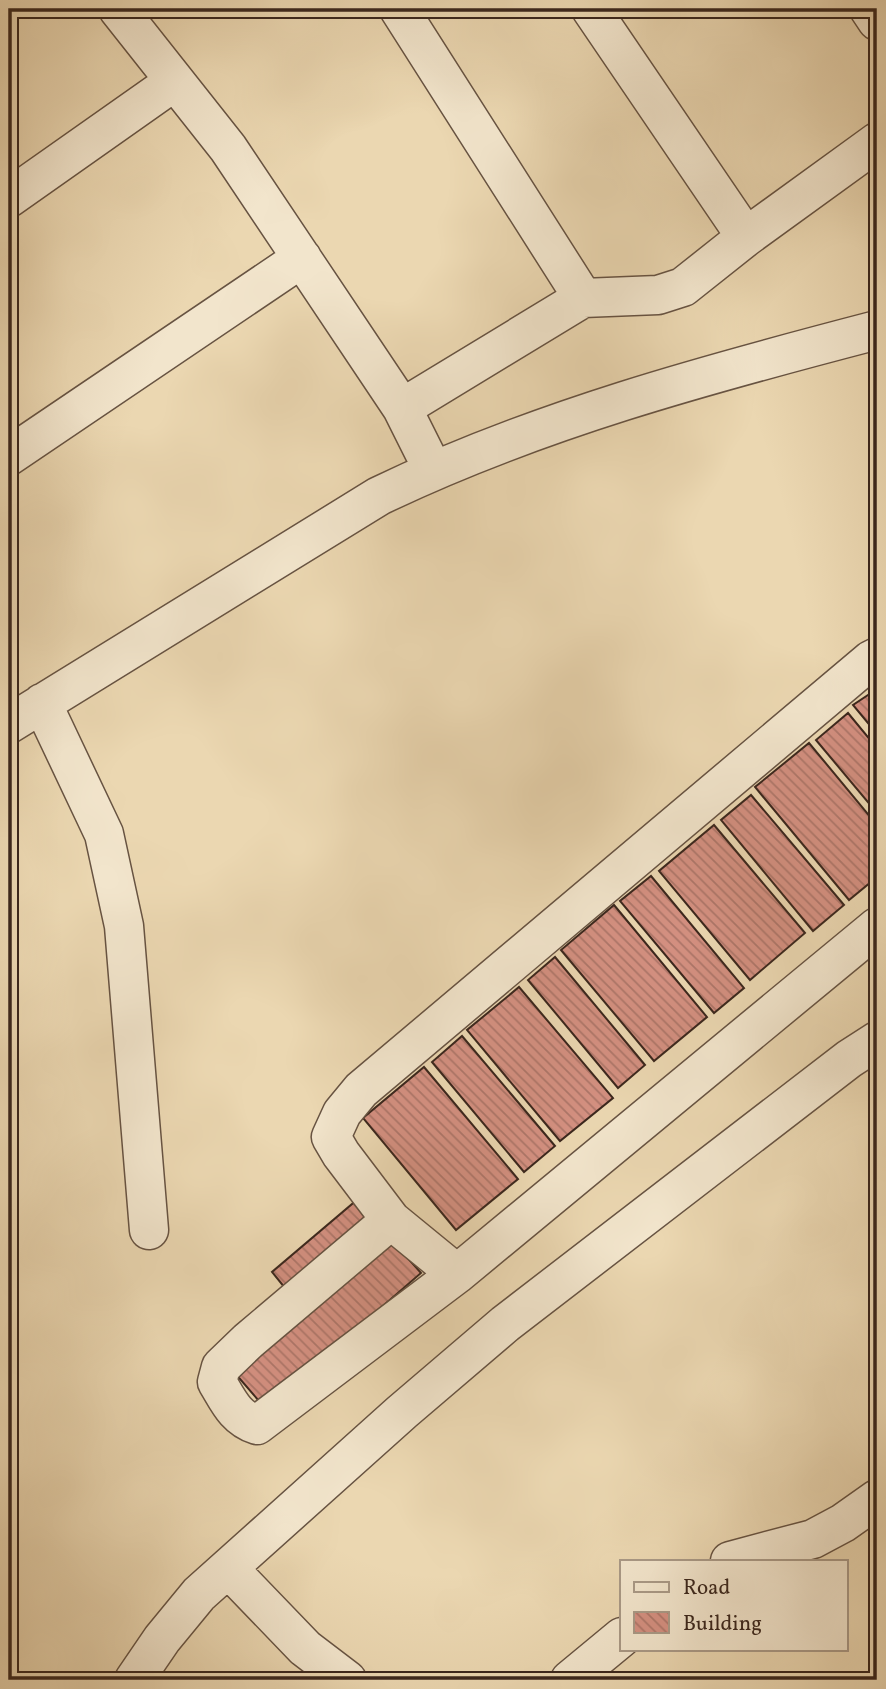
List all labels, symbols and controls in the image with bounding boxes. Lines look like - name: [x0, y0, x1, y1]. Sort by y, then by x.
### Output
- legend: [620, 1560, 848, 1650]
- text: Road: [683, 1574, 730, 1603]
- text: Building: [683, 1610, 762, 1639]

